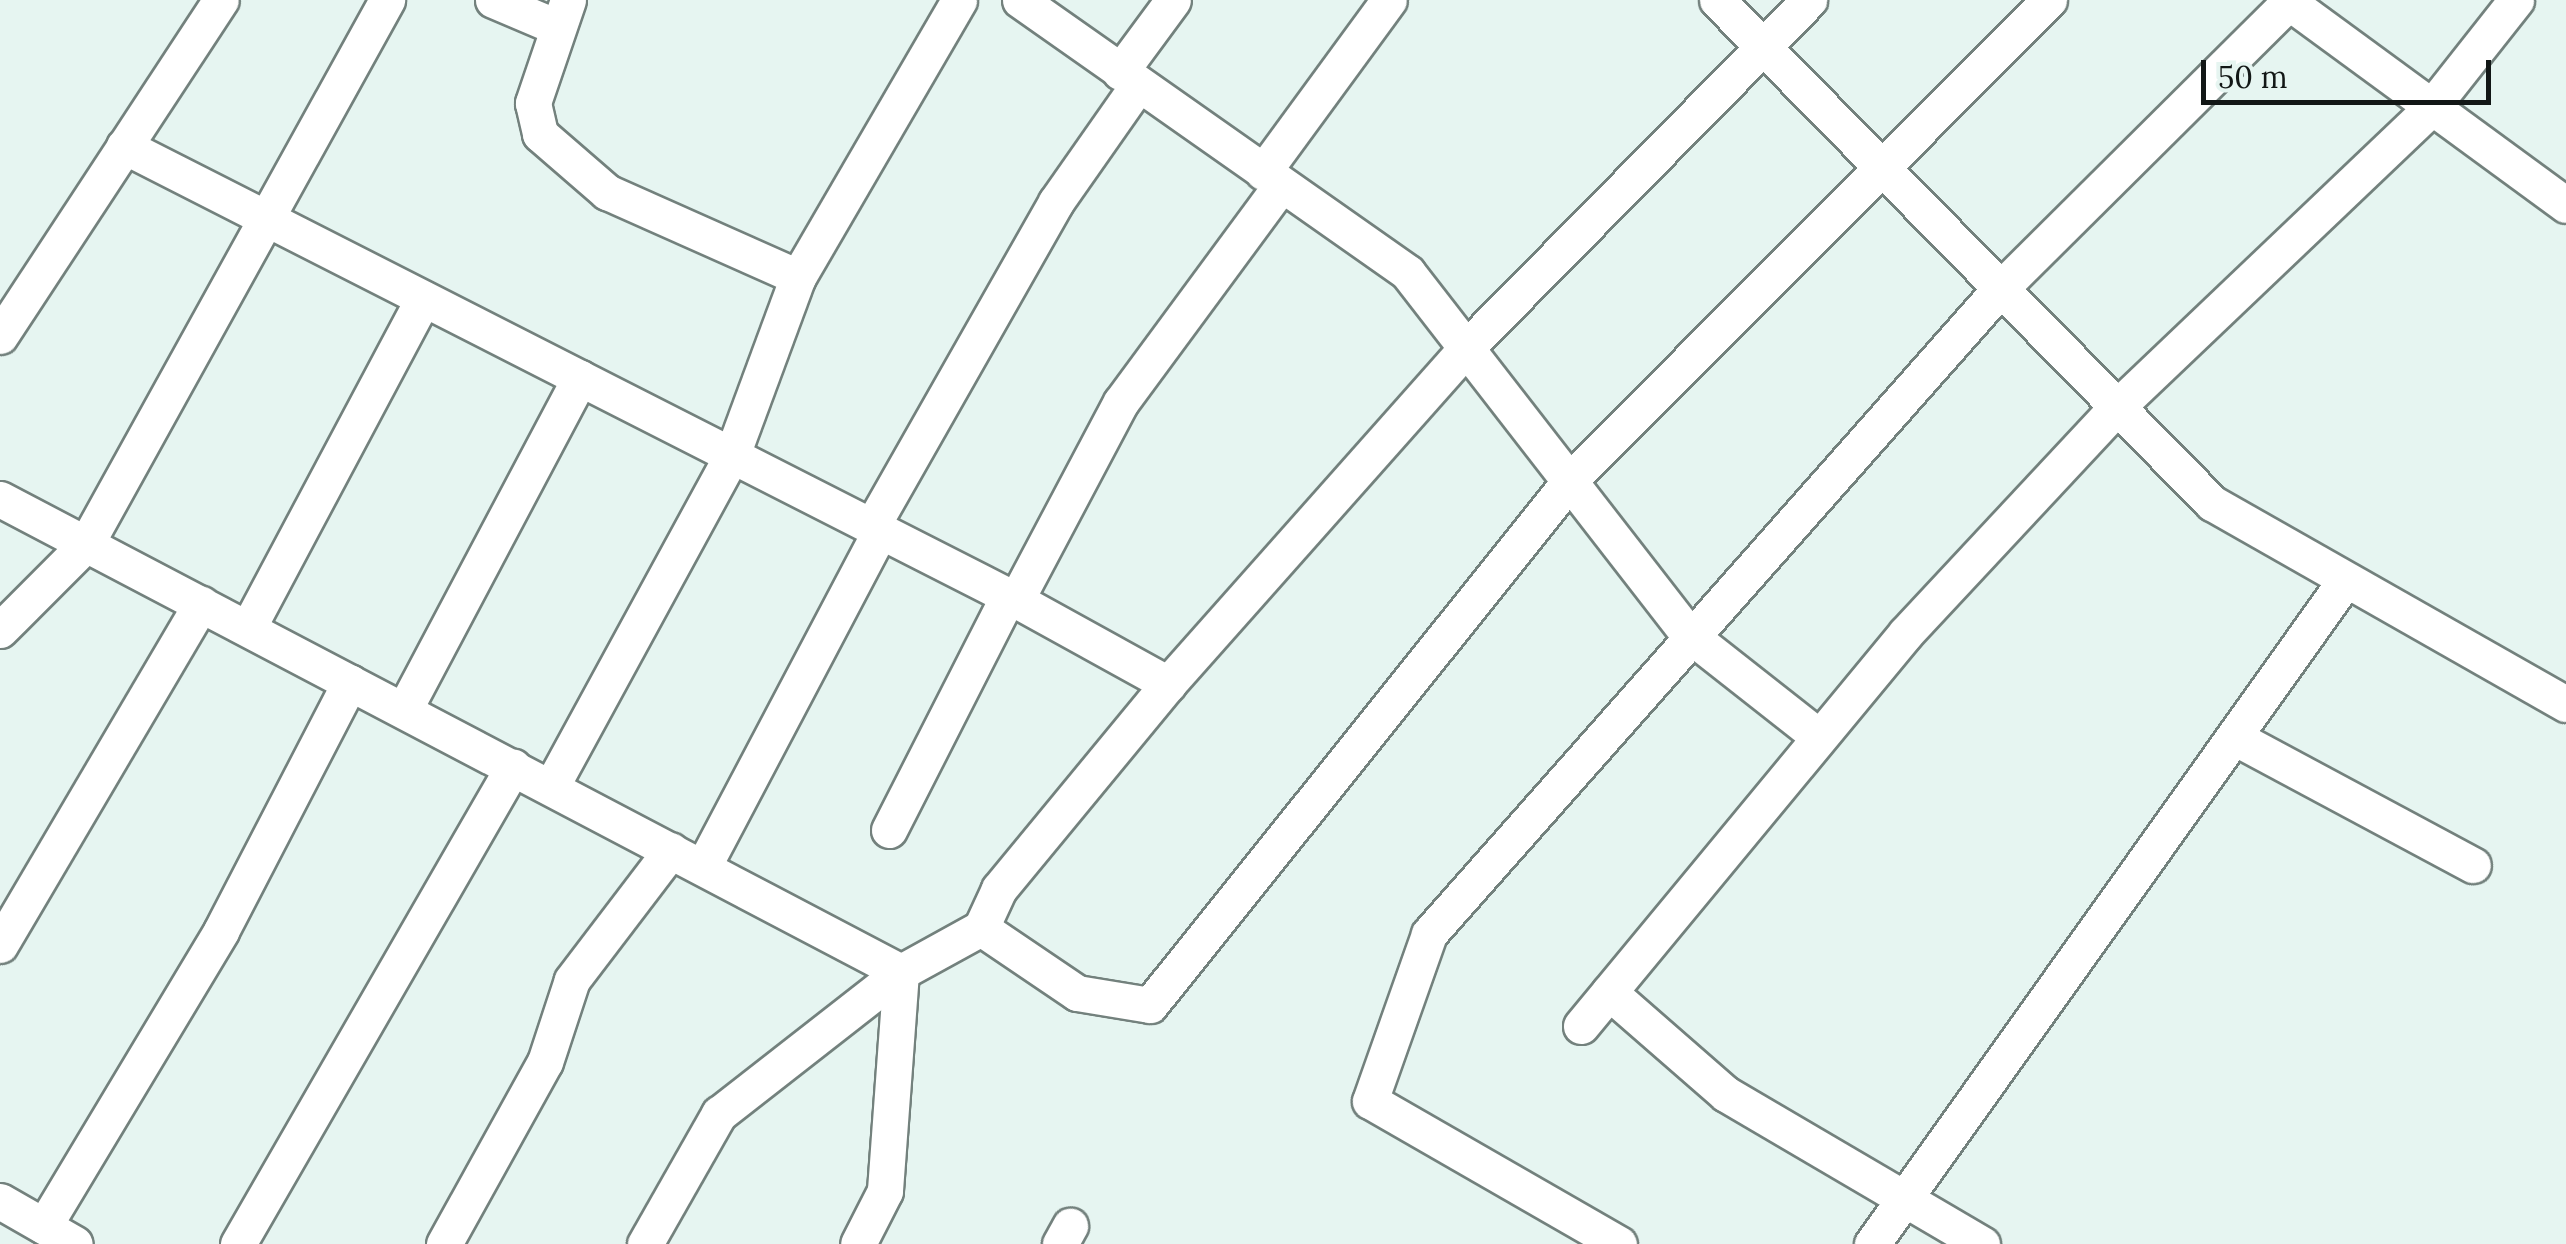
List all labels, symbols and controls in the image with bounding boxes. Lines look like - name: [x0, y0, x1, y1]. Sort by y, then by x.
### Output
- scale bar: [2206, 40, 2496, 102]
- text: 50 m: [2218, 58, 2288, 96]

